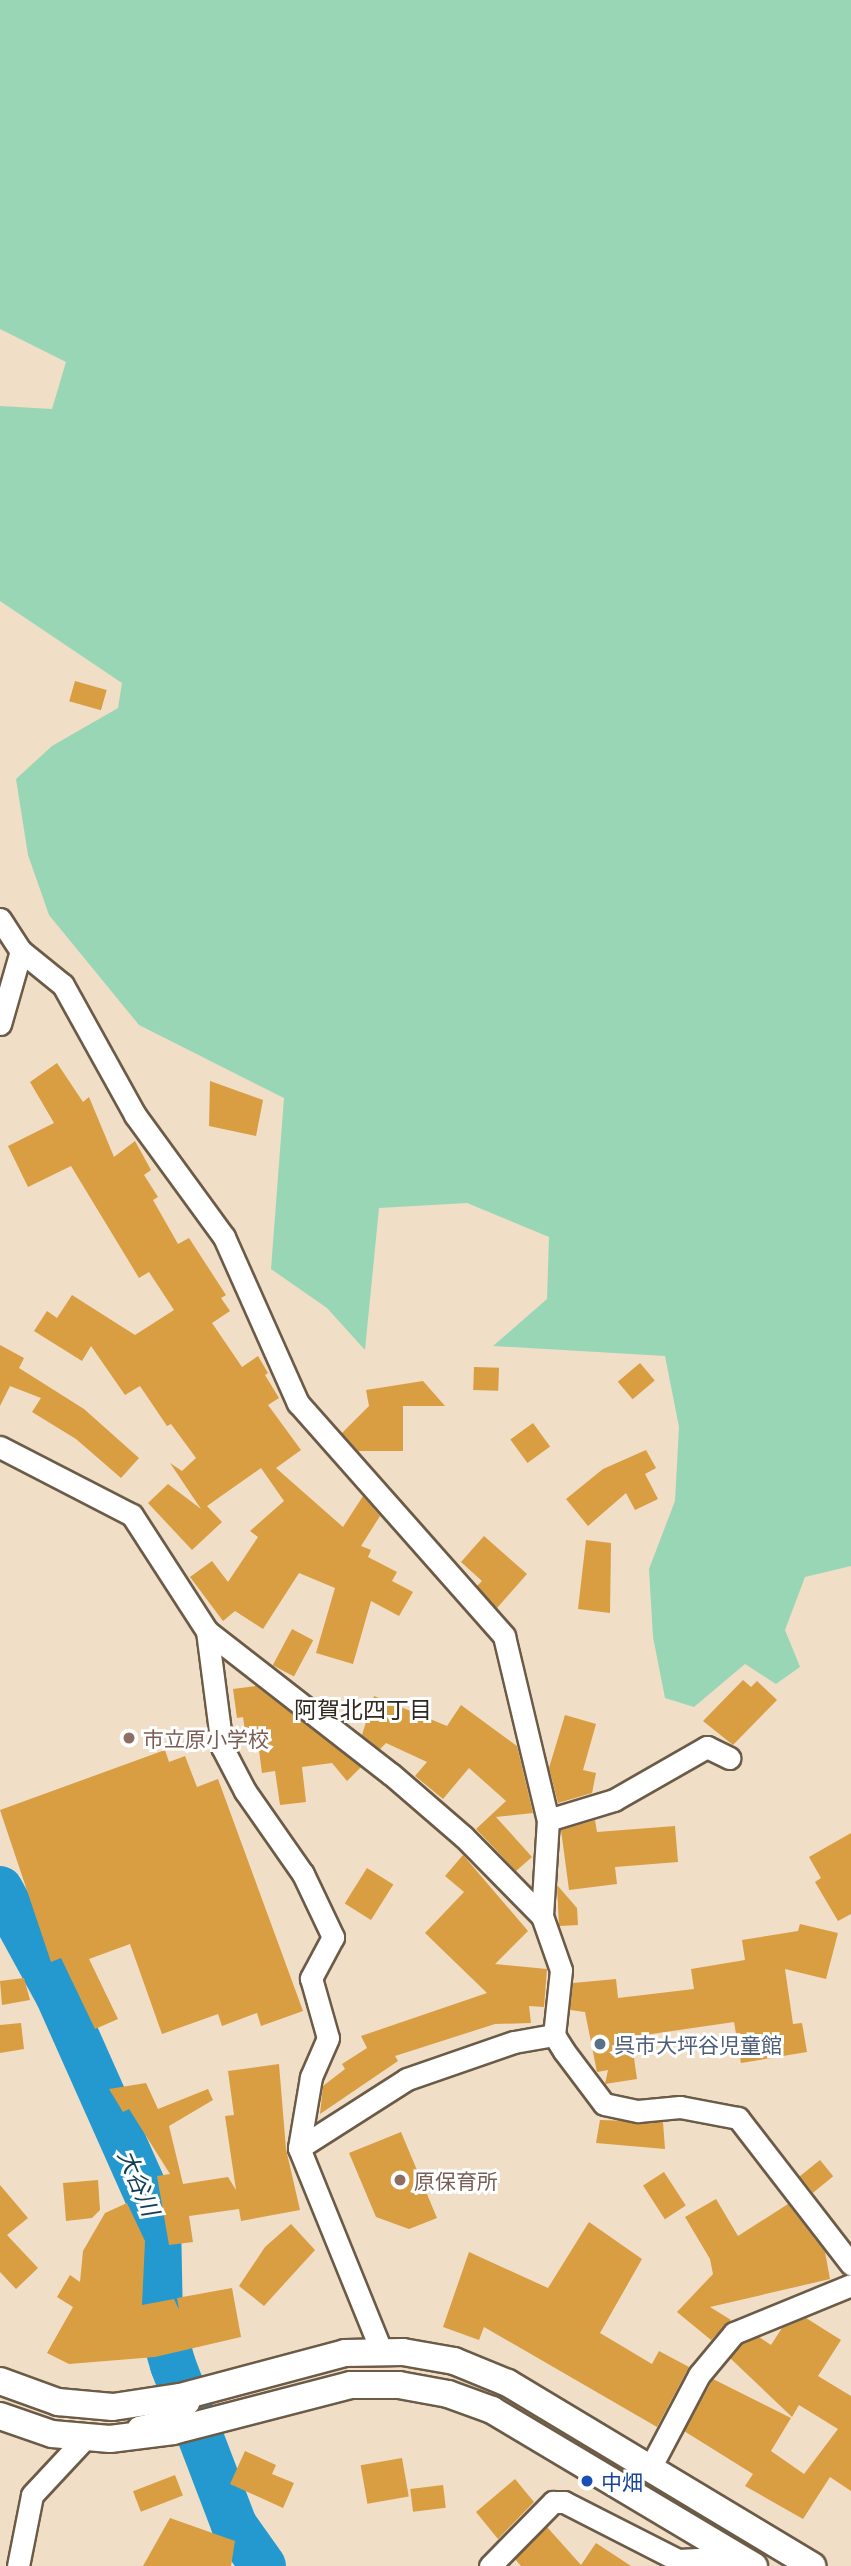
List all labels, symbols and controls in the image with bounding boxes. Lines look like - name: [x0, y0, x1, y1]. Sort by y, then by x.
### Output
- district label: 阿賀北四丁目: [294, 1694, 432, 1722]
- place label: 市立原小学校: [143, 1725, 269, 1751]
- marker: 市立原小学校: [121, 1730, 137, 1746]
- place label: 呉市大坪谷児童館: [614, 2031, 782, 2057]
- marker: 呉市大坪谷児童館: [592, 2036, 608, 2052]
- water label: 大谷川: [114, 2145, 166, 2219]
- place label: 原保育所: [414, 2167, 498, 2193]
- marker: 原保育所: [392, 2172, 408, 2188]
- place label: 中畑: [601, 2468, 643, 2494]
- marker: 中畑: [579, 2473, 595, 2489]

